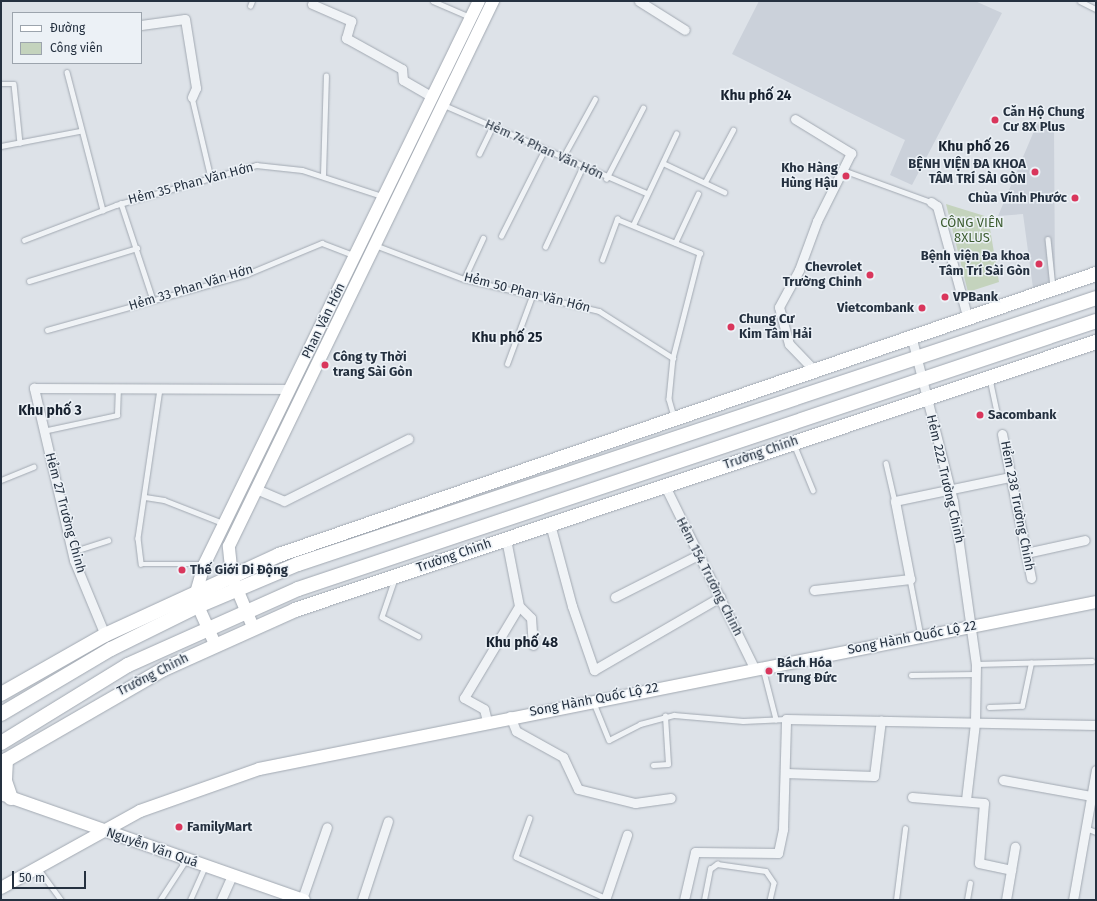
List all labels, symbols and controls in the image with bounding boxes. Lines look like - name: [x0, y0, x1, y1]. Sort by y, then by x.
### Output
- legend: [12, 12, 142, 64]
- text: Đường: [50, 21, 85, 35]
- text: Công viên: [50, 41, 103, 55]
- district label: Khu phố 24: [721, 88, 791, 104]
- place label: Căn Hộ Chung Cư 8X Plus: [1003, 105, 1084, 136]
- marker: Căn Hộ Chung Cư 8X Plus: [990, 115, 1000, 125]
- street label: Hẻm 74 Phan Văn Hớn: [482, 117, 606, 183]
- district label: Khu phố 26: [938, 139, 1010, 155]
- place label: BỆNH VIỆN ĐA KHOA TÂM TRÍ SÀI GÒN: [908, 157, 1026, 188]
- street label: Hẻm 35 Phan Văn Hớn: [127, 160, 255, 208]
- place label: Kho Hàng Hùng Hậu: [781, 161, 838, 192]
- marker: BỆNH VIỆN ĐA KHOA TÂM TRÍ SÀI GÒN: [1029, 166, 1041, 178]
- marker: Kho Hàng Hùng Hậu: [841, 171, 851, 181]
- place label: Chùa Vĩnh Phước: [968, 190, 1067, 206]
- marker: Chùa Vĩnh Phước: [1070, 193, 1080, 203]
- park label: CÔNG VIÊN 8XLUS: [940, 216, 1004, 247]
- place label: Bệnh viện Đa khoa Tâm Trí Sài Gòn: [921, 249, 1030, 280]
- marker: Bệnh viện Đa khoa Tâm Trí Sài Gòn: [1033, 258, 1045, 270]
- place label: Chevrolet Trường Chinh: [783, 260, 862, 291]
- street label: Hẻm 33 Phan Văn Hớn: [127, 262, 255, 314]
- street label: Hẻm 50 Phan Văn Hớn: [462, 270, 592, 316]
- marker: Chevrolet Trường Chinh: [865, 270, 875, 280]
- street label: Phan Văn Hớn: [299, 281, 349, 361]
- place label: VPBank: [953, 289, 998, 305]
- marker: VPBank: [940, 292, 950, 302]
- place label: Vietcombank: [837, 300, 914, 316]
- marker: Vietcombank: [917, 303, 927, 313]
- place label: Chung Cư Kim Tâm Hải: [739, 312, 812, 343]
- marker: Chung Cư Kim Tâm Hải: [726, 322, 736, 332]
- district label: Khu phố 25: [472, 330, 542, 346]
- place label: Công ty Thời trang Sài Gòn: [333, 350, 412, 381]
- marker: Công ty Thời trang Sài Gòn: [320, 360, 330, 370]
- district label: Khu phố 3: [18, 403, 82, 419]
- place label: Sacombank: [988, 407, 1057, 423]
- marker: Sacombank: [975, 410, 985, 420]
- street label: Hẻm 222 Trường Chinh: [923, 413, 967, 545]
- street label: Trường Chinh: [722, 433, 800, 473]
- street label: Hẻm 238 Trường Chinh: [997, 440, 1037, 572]
- street label: Hẻm 27 Trường Chinh: [41, 451, 89, 575]
- street label: Hẻm 154 Trường Chinh: [672, 515, 746, 639]
- street label: Trường Chinh: [415, 536, 493, 576]
- place label: Thế Giới Di Động: [190, 562, 288, 578]
- marker: Thế Giới Di Động: [177, 565, 187, 575]
- street label: Song Hành Quốc Lộ 22: [846, 618, 978, 658]
- district label: Khu phố 48: [486, 635, 558, 651]
- street label: Trường Chinh: [115, 650, 191, 700]
- place label: Bách Hóa Trung Đức: [777, 656, 837, 687]
- marker: Bách Hóa Trung Đức: [764, 666, 774, 676]
- street label: Song Hành Quốc Lộ 22: [528, 680, 660, 720]
- place label: FamilyMart: [187, 819, 252, 835]
- marker: FamilyMart: [174, 822, 184, 832]
- street label: Nguyễn Văn Quá: [104, 825, 200, 871]
- scale bar: [14, 863, 88, 889]
- text: 50 m: [19, 871, 45, 885]

